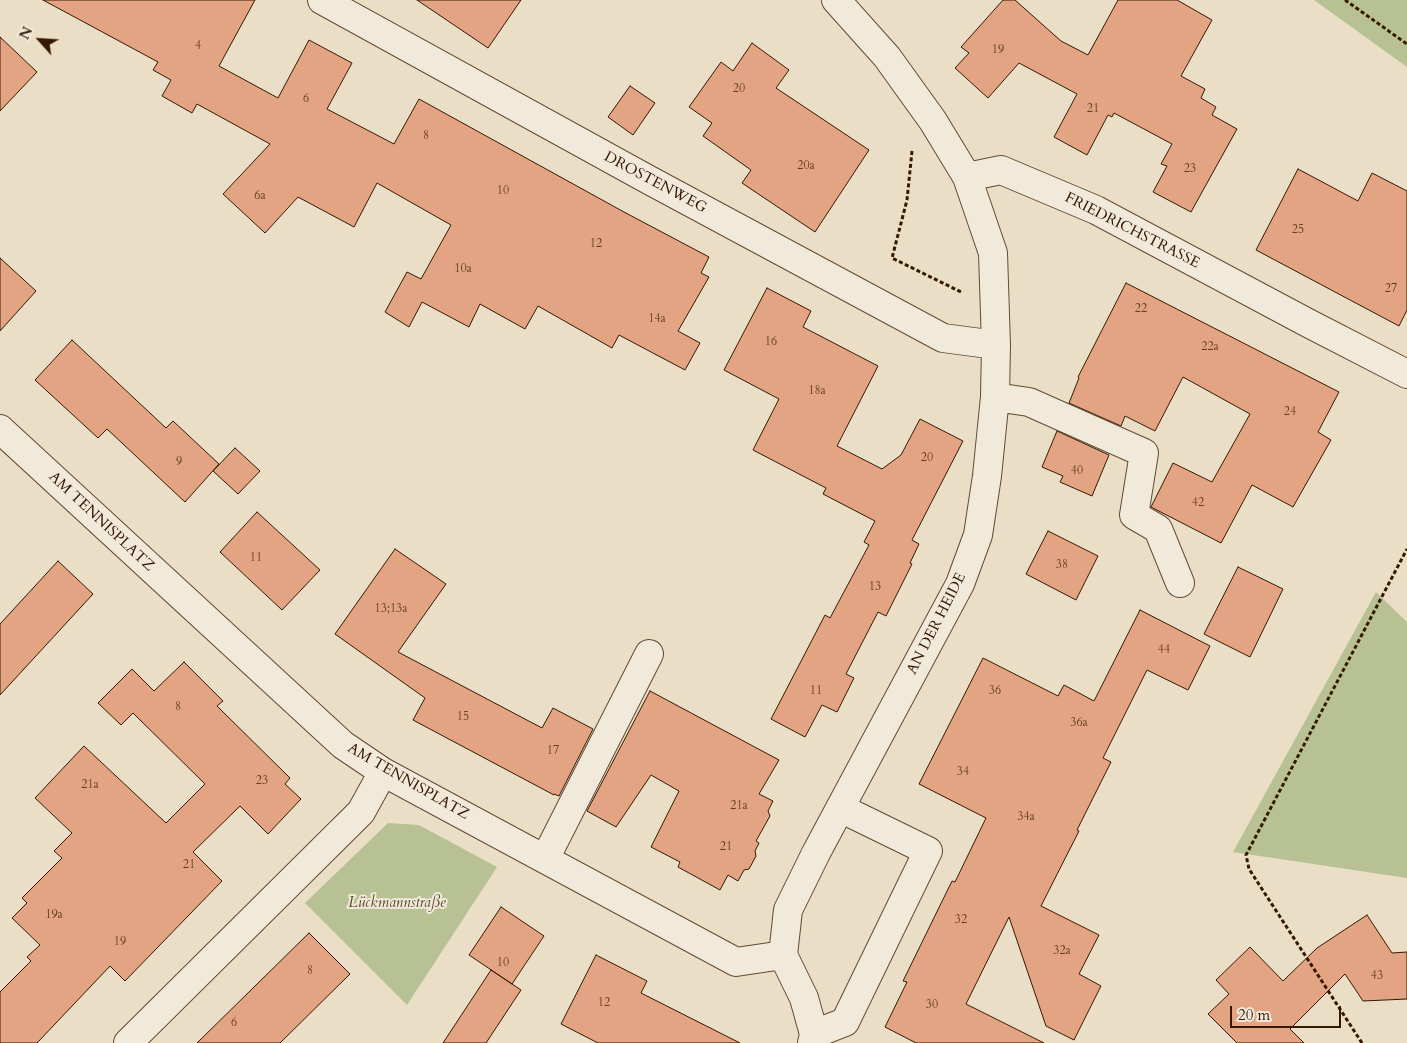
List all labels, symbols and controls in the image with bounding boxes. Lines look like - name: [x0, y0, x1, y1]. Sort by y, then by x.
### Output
- north arrow: [15, 15, 65, 65]
- text: N: [15, 24, 37, 43]
- house number: 4: [195, 39, 201, 53]
- house number: 19: [992, 43, 1004, 57]
- house number: 20: [733, 82, 745, 96]
- house number: 6: [303, 92, 309, 106]
- house number: 21: [1087, 102, 1099, 116]
- house number: 8: [423, 129, 429, 143]
- street label: DROSTENWEG: [601, 148, 709, 218]
- house number: 20a: [797, 159, 815, 173]
- house number: 23: [1184, 162, 1196, 176]
- house number: 10: [497, 184, 509, 198]
- house number: 6a: [254, 189, 266, 203]
- street label: FRIEDRICHSTRASSE: [1062, 189, 1202, 273]
- house number: 25: [1292, 223, 1304, 237]
- house number: 12: [590, 237, 602, 251]
- house number: 10a: [454, 262, 472, 276]
- house number: 27: [1385, 282, 1397, 296]
- house number: 22: [1135, 302, 1147, 316]
- house number: 14a: [648, 312, 666, 326]
- house number: 16: [765, 335, 777, 349]
- house number: 22a: [1201, 340, 1219, 354]
- house number: 18a: [808, 384, 826, 398]
- house number: 24: [1284, 405, 1296, 419]
- house number: 20: [921, 451, 933, 465]
- house number: 9: [176, 455, 182, 469]
- house number: 40: [1071, 464, 1083, 478]
- street label: AM TENNISPLATZ: [45, 468, 157, 576]
- house number: 42: [1192, 496, 1204, 510]
- house number: 11: [250, 551, 262, 565]
- house number: 38: [1056, 558, 1068, 572]
- street label: AN DER HEIDE: [904, 570, 970, 678]
- house number: 13: [869, 580, 881, 594]
- house number: 13;13a: [375, 602, 407, 616]
- house number: 44: [1158, 643, 1170, 657]
- house number: 11: [810, 684, 822, 698]
- house number: 36: [989, 684, 1001, 698]
- house number: 8: [175, 700, 181, 714]
- house number: 15: [457, 710, 469, 724]
- house number: 36a: [1070, 716, 1088, 730]
- street label: AM TENNISPLATZ: [344, 740, 472, 824]
- house number: 17: [547, 744, 559, 758]
- house number: 34: [957, 765, 969, 779]
- house number: 23: [256, 774, 268, 788]
- house number: 21a: [81, 778, 99, 792]
- house number: 21a: [730, 799, 748, 813]
- house number: 34a: [1017, 810, 1035, 824]
- house number: 21: [720, 840, 732, 854]
- house number: 21: [183, 858, 195, 872]
- park label: Lückmannstraße: [348, 895, 446, 913]
- house number: 19a: [45, 908, 63, 922]
- house number: 32: [955, 913, 967, 927]
- house number: 19: [114, 935, 126, 949]
- house number: 32a: [1053, 944, 1071, 958]
- house number: 10: [497, 956, 509, 970]
- house number: 8: [307, 964, 313, 978]
- house number: 43: [1371, 969, 1383, 983]
- house number: 12: [598, 996, 610, 1010]
- scale bar: [1232, 996, 1343, 1028]
- house number: 30: [926, 998, 938, 1012]
- text: 20 m: [1238, 1005, 1270, 1025]
- house number: 6: [231, 1016, 237, 1030]

